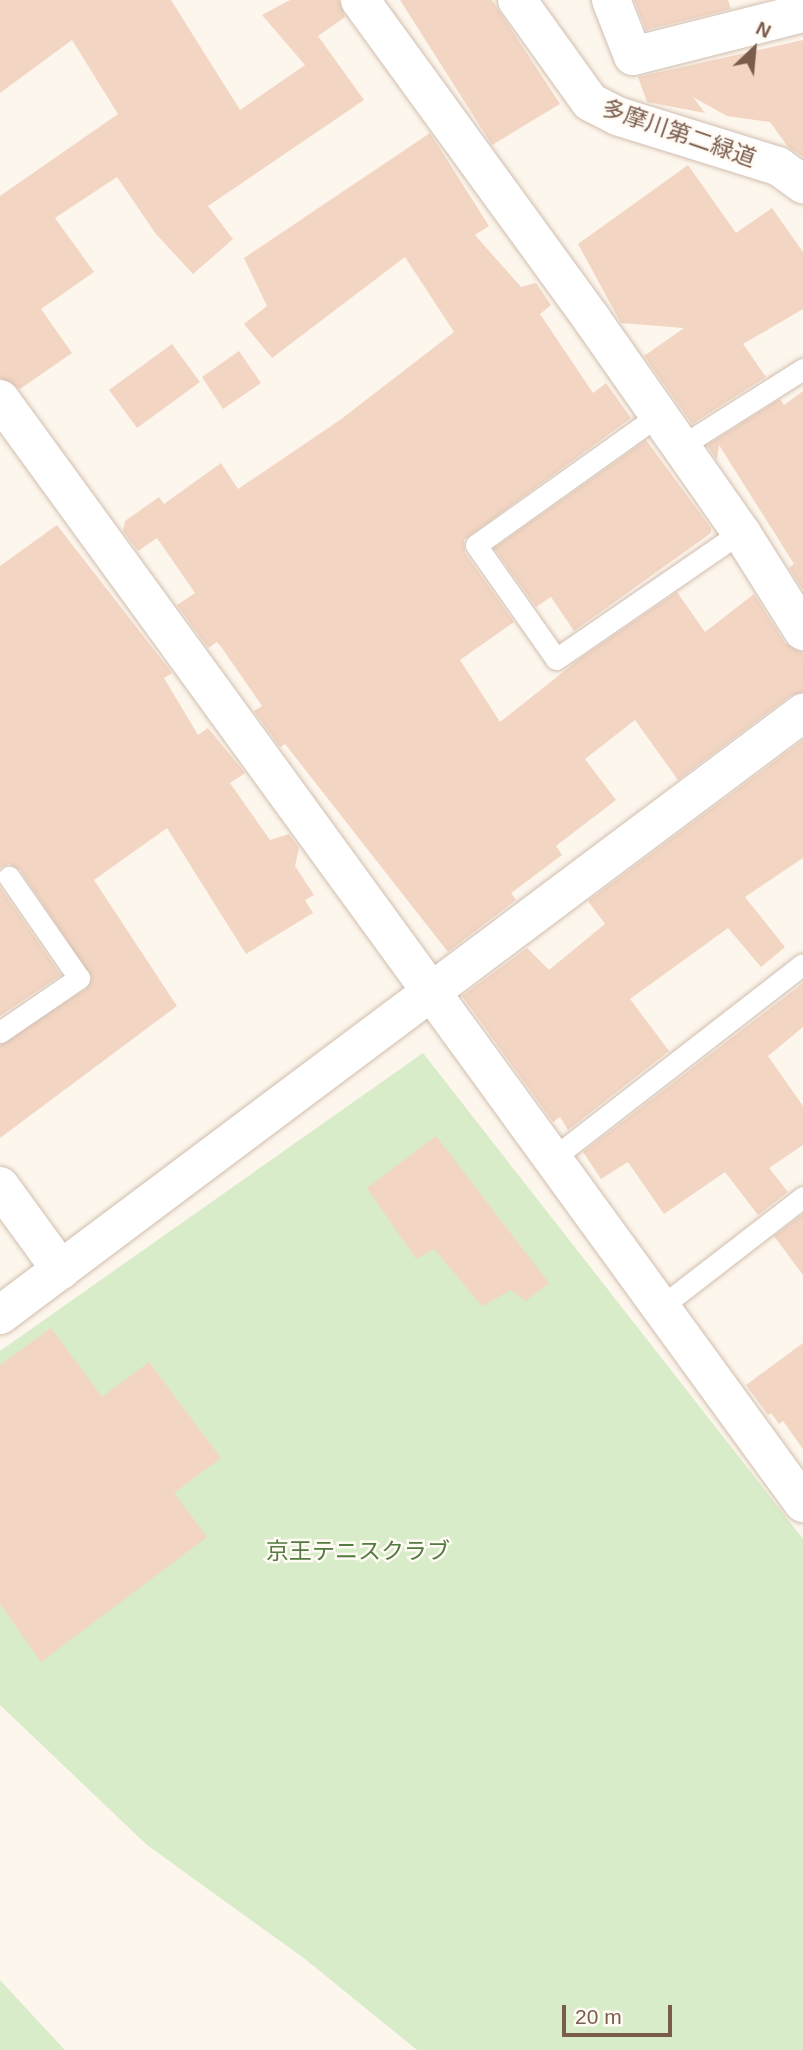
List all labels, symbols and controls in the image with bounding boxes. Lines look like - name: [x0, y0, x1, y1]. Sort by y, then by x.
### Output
- north arrow: [719, 14, 789, 84]
- text: N: [753, 17, 774, 42]
- street label: 多摩川第二緑道: [598, 94, 760, 172]
- park label: 京王テニスクラブ: [266, 1537, 450, 1565]
- scale bar: [565, 1990, 675, 2034]
- text: 20 m: [575, 2005, 622, 2028]

